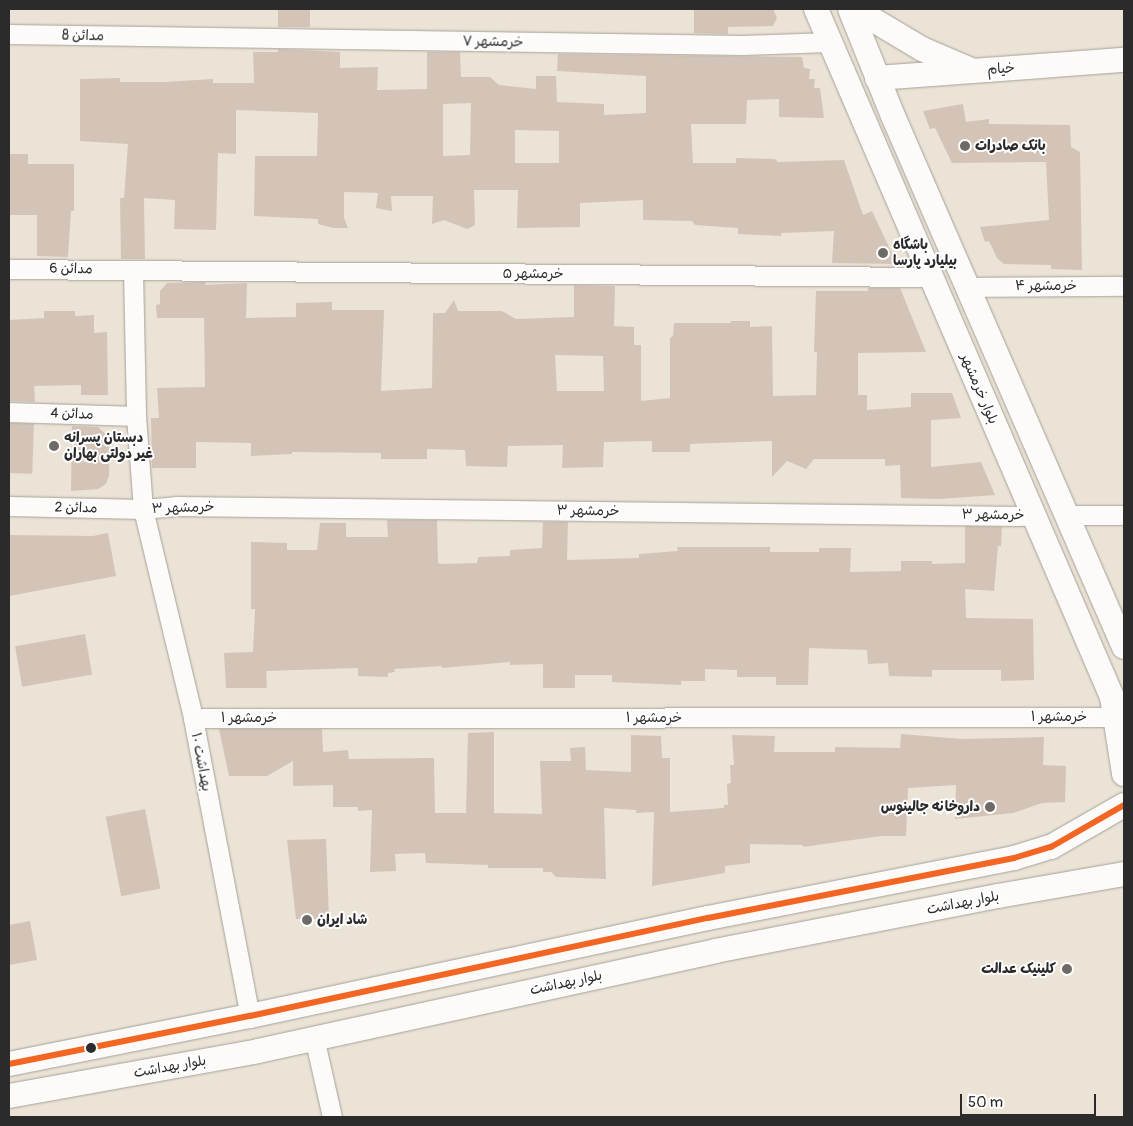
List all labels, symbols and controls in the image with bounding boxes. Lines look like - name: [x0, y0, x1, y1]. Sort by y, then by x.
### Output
- street label: مدائن 8: [62, 27, 104, 45]
- street label: خرمشهر ۷: [462, 33, 524, 51]
- street label: خیام: [987, 60, 1015, 78]
- place label: بانک صادرات: [975, 138, 1046, 154]
- marker: بانک صادرات: [959, 140, 971, 152]
- place label: باشگاه بیلیارد پارسا: [893, 237, 957, 270]
- marker: باشگاه بیلیارد پارسا: [877, 247, 889, 259]
- street label: مدائن 6: [49, 260, 93, 278]
- street label: خرمشهر ۵: [502, 266, 564, 282]
- street label: خرمشهر ۴: [1015, 278, 1077, 294]
- street label: بلوار خرمشهر: [957, 351, 1001, 427]
- street label: مدائن 4: [50, 405, 94, 423]
- place label: دبستان پسرانه غیر دولتی بهاران: [64, 430, 153, 462]
- marker: دبستان پسرانه غیر دولتی بهاران: [48, 440, 60, 452]
- street label: مدائن 2: [54, 499, 98, 517]
- street label: خرمشهر ۳: [151, 499, 215, 517]
- street label: خرمشهر ۳: [556, 502, 620, 520]
- street label: خرمشهر ۳: [961, 506, 1025, 524]
- street label: خرمشهر ۱: [1031, 709, 1087, 725]
- street label: خرمشهر ۱: [221, 710, 277, 726]
- street label: خرمشهر ۱: [626, 710, 682, 726]
- street label: بهداشت ۱۰: [187, 731, 215, 793]
- place label: داروخانه جالینوس: [881, 799, 980, 815]
- marker: داروخانه جالینوس: [984, 801, 996, 813]
- street label: بلوار بهداشت: [925, 888, 1001, 918]
- place label: شاد ایران: [317, 912, 367, 928]
- marker: شاد ایران: [301, 914, 313, 926]
- place label: کلینیک عدالت: [981, 961, 1056, 977]
- marker: کلینیک عدالت: [1060, 962, 1074, 976]
- street label: بلوار بهداشت: [528, 967, 604, 999]
- unlabelled marker: [86, 1043, 96, 1053]
- street label: بلوار بهداشت: [132, 1052, 208, 1082]
- scale bar: [963, 1084, 1099, 1116]
- text: 50 m: [968, 1093, 1003, 1112]

